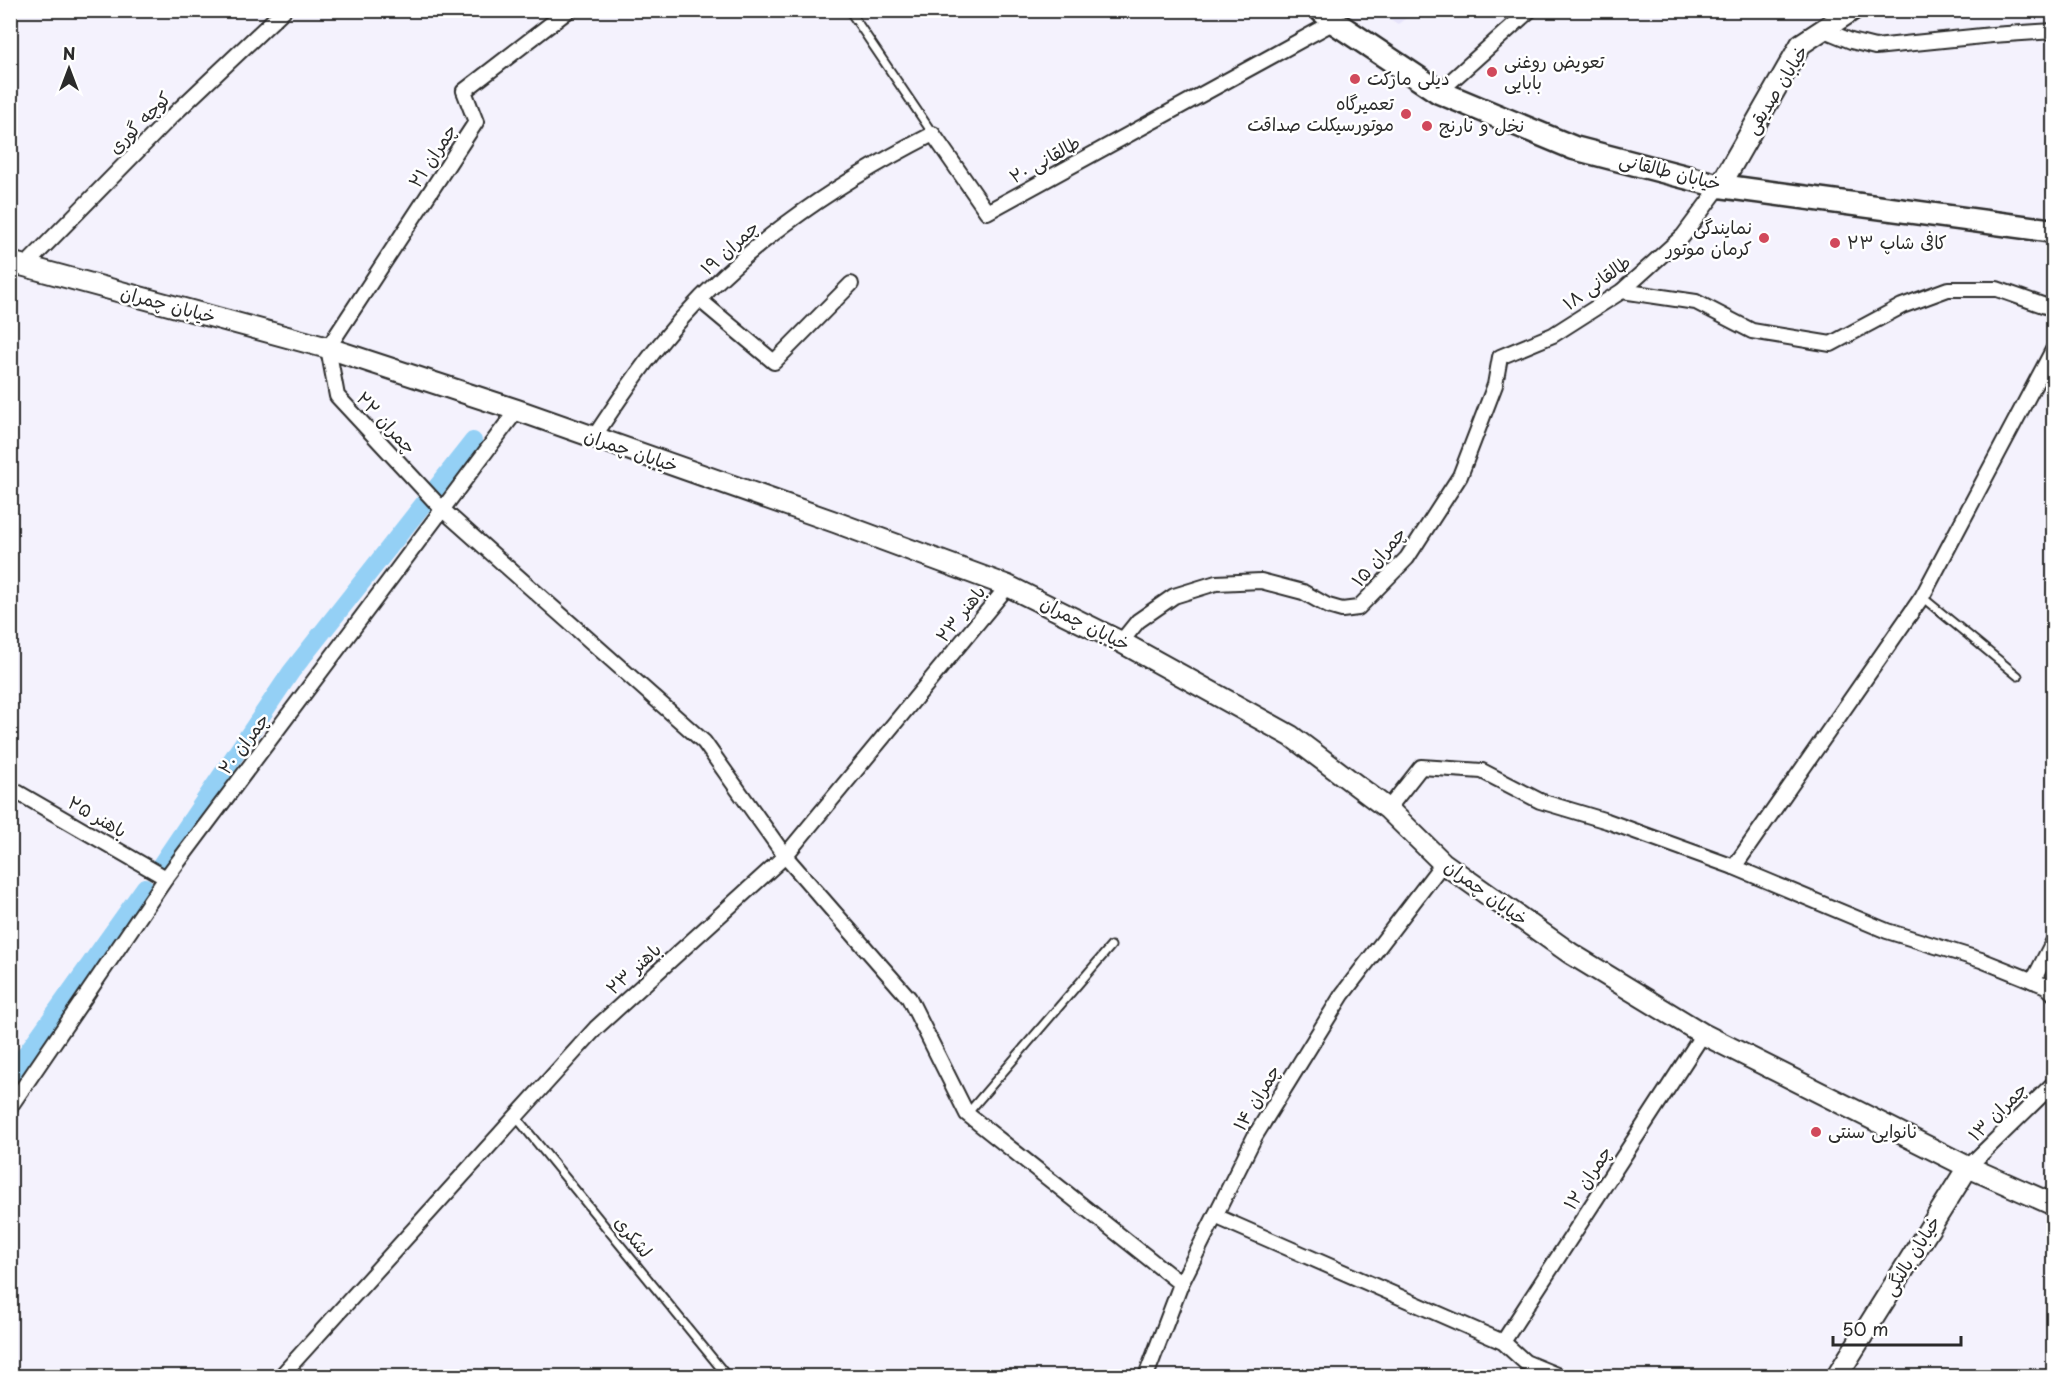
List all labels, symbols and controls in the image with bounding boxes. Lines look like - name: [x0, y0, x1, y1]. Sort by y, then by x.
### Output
- north arrow: [39, 39, 99, 99]
- street label: خیابان صدیقی: [1738, 39, 1814, 139]
- text: N: [63, 41, 75, 65]
- place label: تعویض روغنی بابایی: [1504, 47, 1605, 95]
- place label: دیلی مارکت: [1367, 64, 1450, 91]
- marker: تعویض روغنی بابایی: [1485, 65, 1499, 79]
- marker: دیلی مارکت: [1348, 72, 1362, 86]
- street label: کوچه گوری: [101, 84, 177, 159]
- place label: تعمیرگاه موتورسیکلت صداقت: [1247, 89, 1395, 137]
- marker: تعمیرگاه موتورسیکلت صداقت: [1399, 107, 1413, 121]
- place label: نخل و نارنج: [1439, 111, 1524, 138]
- street label: چمران ۲۱: [401, 118, 463, 193]
- marker: نخل و نارنج: [1420, 119, 1434, 133]
- street label: طالقانی ۲۰: [1004, 128, 1085, 189]
- street label: خیابان طالقانی: [1617, 145, 1724, 196]
- street label: چمران ۱۹: [694, 213, 764, 281]
- place label: نمایندگی کرمان موتور: [1664, 213, 1752, 261]
- place label: کافی شاپ ۲۳: [1847, 228, 1947, 255]
- marker: نمایندگی کرمان موتور: [1757, 231, 1771, 245]
- marker: کافی شاپ ۲۳: [1828, 236, 1842, 250]
- street label: طالقانی ۱۸: [1556, 248, 1636, 316]
- street label: خیابان چمران: [118, 278, 219, 329]
- street label: چمران ۲۲: [351, 385, 423, 459]
- street label: خیابان چمران: [581, 421, 682, 478]
- street label: چمران ۱۵: [1344, 520, 1412, 592]
- street label: باهنر ۲۳: [928, 579, 991, 647]
- street label: خیابان چمران: [1036, 589, 1135, 657]
- street label: چمران ۲۰: [211, 707, 275, 780]
- street label: باهنر ۲۵: [63, 788, 132, 843]
- street label: خیابان چمران: [1440, 852, 1534, 931]
- street label: باهنر ۲۳: [599, 936, 667, 1000]
- street label: چمران ۱۴: [1225, 1059, 1286, 1135]
- street label: چمران ۱۳: [1961, 1075, 2033, 1147]
- place label: نانوایی سنتی: [1828, 1117, 1918, 1144]
- marker: نانوایی سنتی: [1809, 1125, 1823, 1139]
- street label: چمران ۱۲: [1556, 1140, 1618, 1215]
- street label: لشکری: [609, 1209, 659, 1263]
- street label: خیابان بالنگی: [1875, 1210, 1946, 1300]
- scale bar: [1833, 1309, 1960, 1347]
- text: 50 m: [1842, 1315, 1889, 1342]

